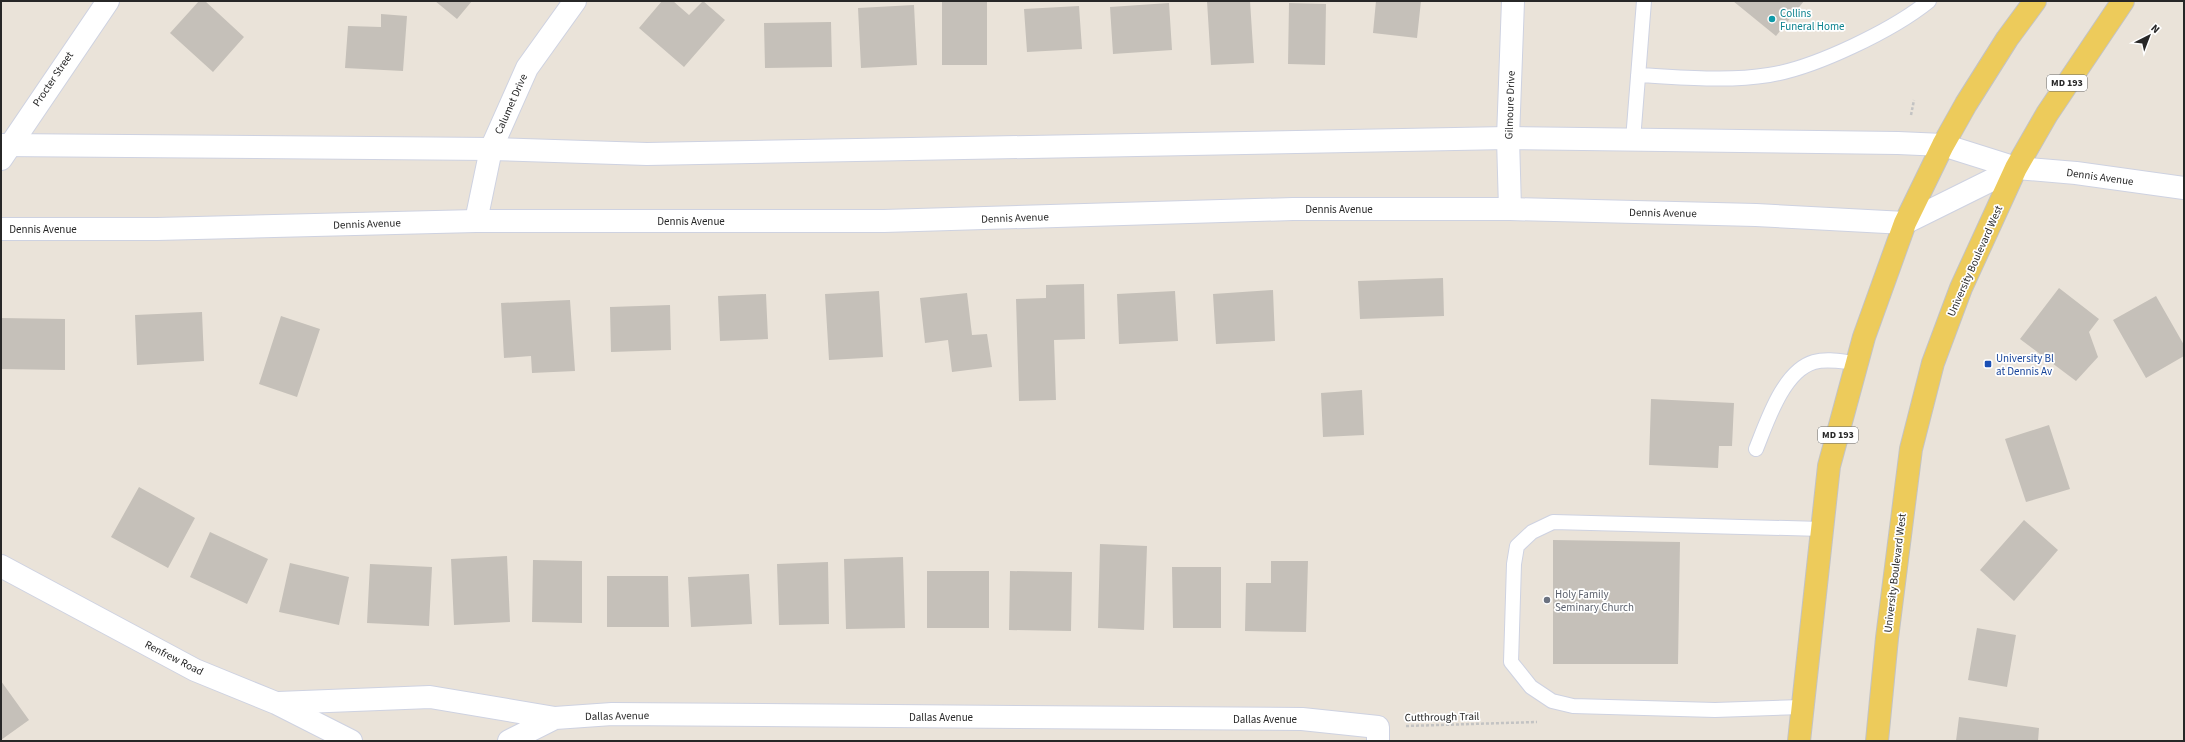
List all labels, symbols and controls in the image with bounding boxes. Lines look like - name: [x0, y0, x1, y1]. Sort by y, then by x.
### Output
- place label: Collins Funeral Home: [1780, 6, 1845, 34]
- marker: Collins Funeral Home: [1767, 14, 1777, 24]
- north arrow: [2129, 16, 2169, 56]
- text: N: [2148, 21, 2163, 37]
- street label: Procter Street: [29, 48, 77, 109]
- street label: Gilmoure Drive: [1501, 70, 1519, 140]
- street label: Calumet Drive: [491, 71, 531, 137]
- road number: MD 193: [2047, 75, 2087, 91]
- street label: Dennis Avenue: [2065, 165, 2135, 189]
- street label: Dennis Avenue: [1305, 202, 1373, 217]
- street label: University Boulevard West: [1944, 203, 2006, 319]
- street label: Dennis Avenue: [1629, 205, 1698, 221]
- street label: Dennis Avenue: [981, 209, 1050, 227]
- street label: Dennis Avenue: [657, 214, 725, 229]
- street label: Dennis Avenue: [333, 215, 402, 233]
- street label: Dennis Avenue: [9, 222, 77, 237]
- place label: University Bl at Dennis Av: [1996, 351, 2054, 379]
- marker: University Bl at Dennis Av: [1983, 359, 1993, 369]
- road number: MD 193: [1818, 427, 1858, 443]
- street label: University Boulevard West: [1880, 512, 1910, 633]
- place label: Holy Family Seminary Church: [1555, 587, 1634, 615]
- marker: Holy Family Seminary Church: [1542, 595, 1552, 605]
- street label: Renfrew Road: [142, 637, 206, 679]
- street label: Dallas Avenue: [585, 708, 650, 724]
- street label: Cutthrough Trail: [1405, 709, 1480, 725]
- street label: Dallas Avenue: [909, 710, 974, 725]
- street label: Dallas Avenue: [1233, 712, 1298, 727]

